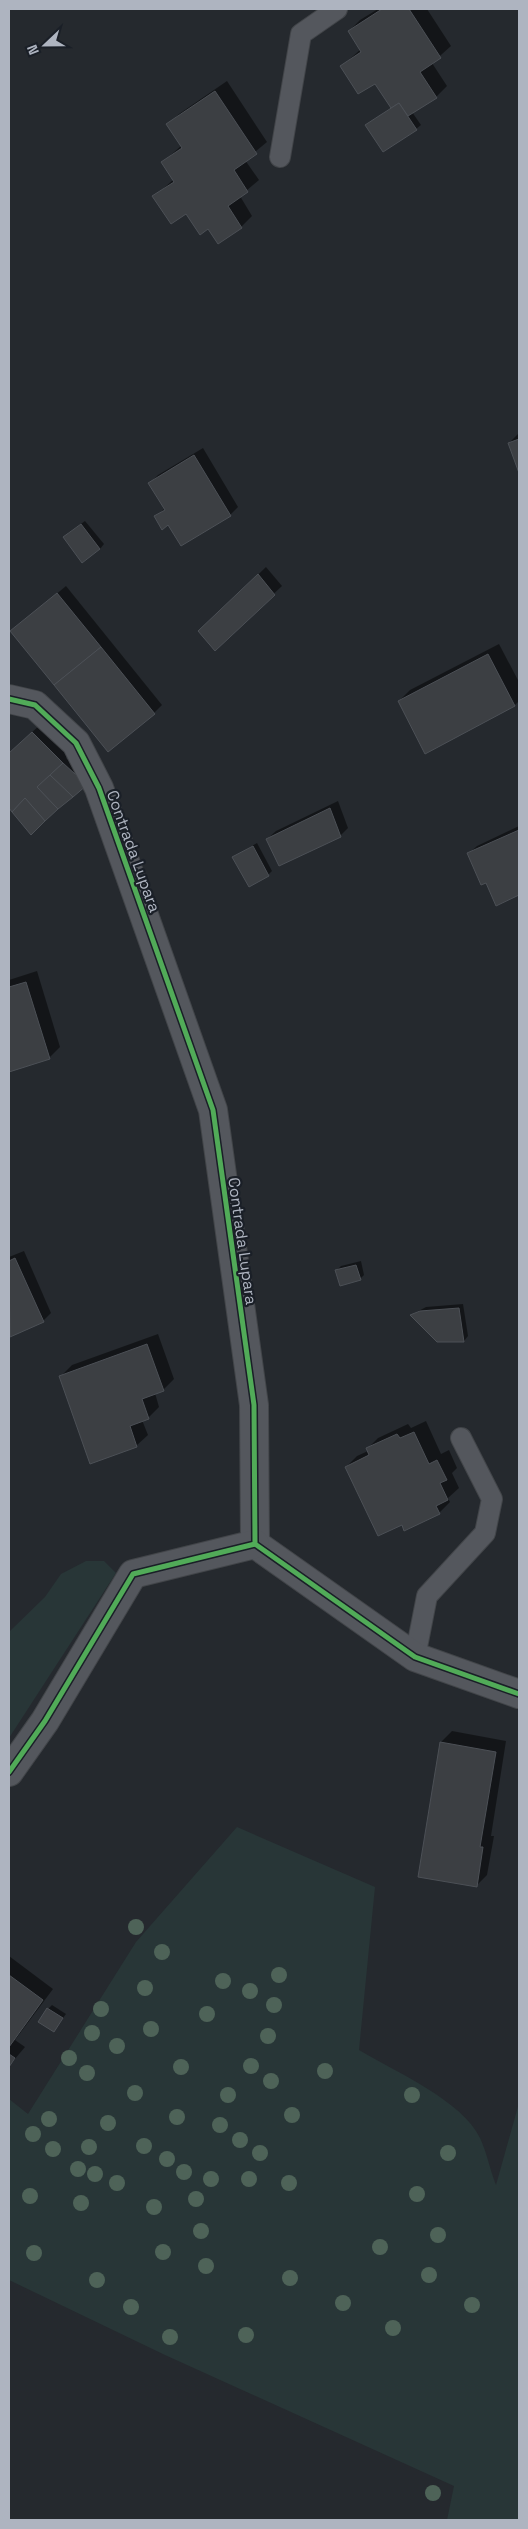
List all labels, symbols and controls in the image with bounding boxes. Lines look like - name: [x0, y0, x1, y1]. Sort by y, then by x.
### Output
- north arrow: [20, 20, 70, 70]
- text: N: [23, 42, 43, 58]
- street label: Contrada Lupara: [102, 787, 165, 915]
- street label: Contrada Lupara: [223, 1176, 262, 1306]

